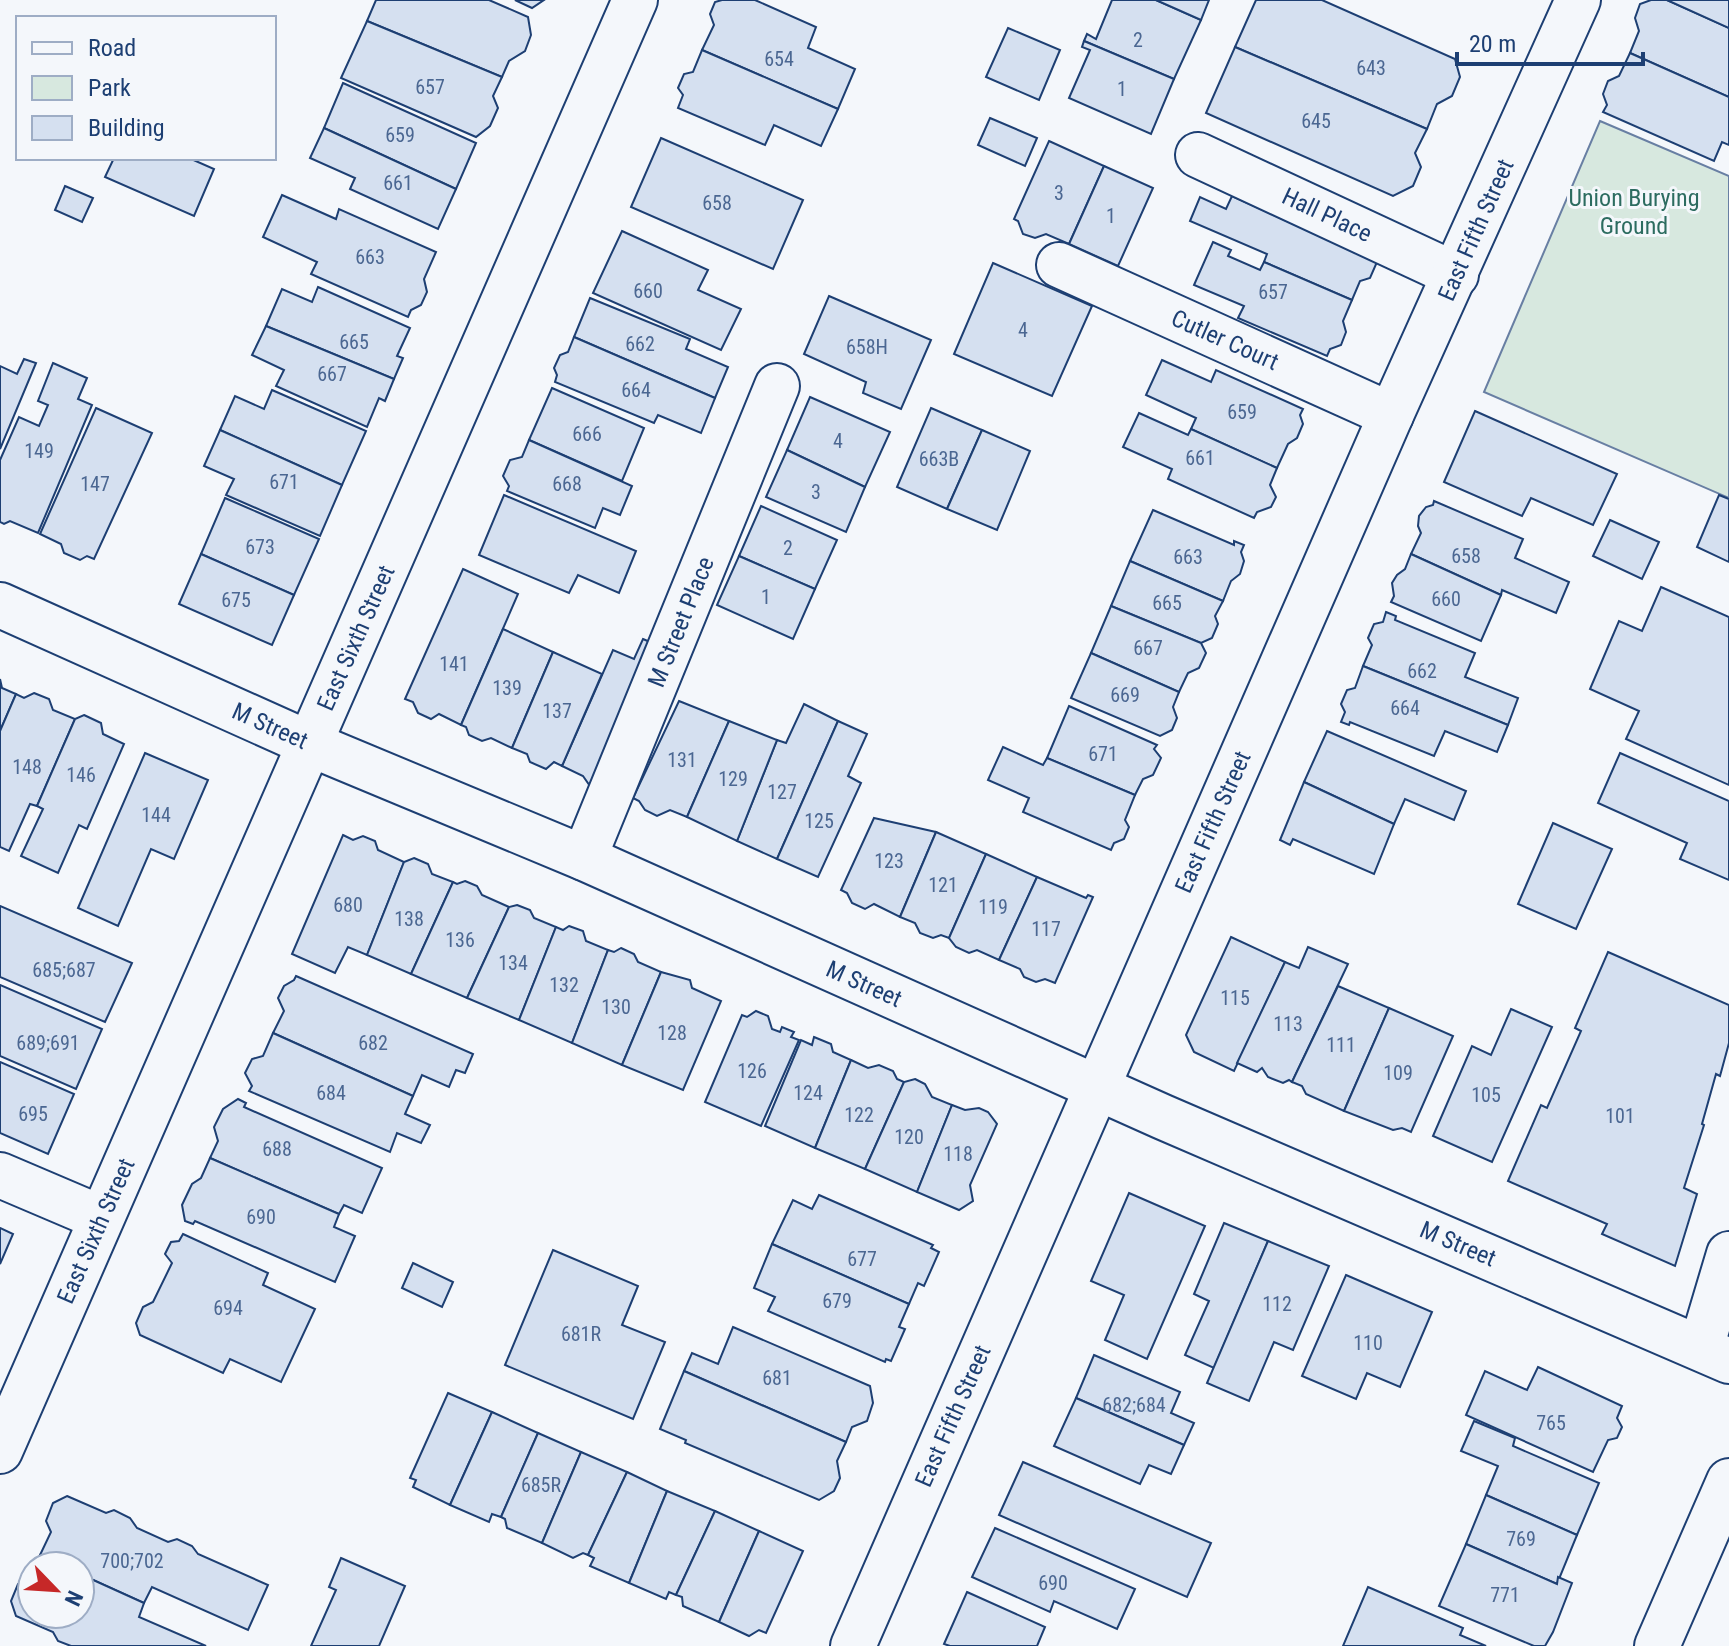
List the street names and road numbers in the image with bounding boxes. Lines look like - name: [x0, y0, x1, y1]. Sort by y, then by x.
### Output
- street label: East Fifth Street: [1432, 155, 1520, 305]
- street label: Hall Place: [1278, 182, 1376, 248]
- street label: Cutler Court: [1167, 304, 1283, 376]
- street label: M Street Place: [642, 553, 720, 691]
- street label: East Sixth Street: [312, 561, 400, 715]
- street label: M Street: [228, 697, 312, 755]
- street label: East Fifth Street: [1169, 747, 1257, 897]
- street label: M Street: [822, 955, 906, 1013]
- street label: East Sixth Street: [52, 1154, 140, 1308]
- street label: M Street: [1416, 1216, 1500, 1272]
- street label: East Fifth Street: [909, 1341, 997, 1491]

